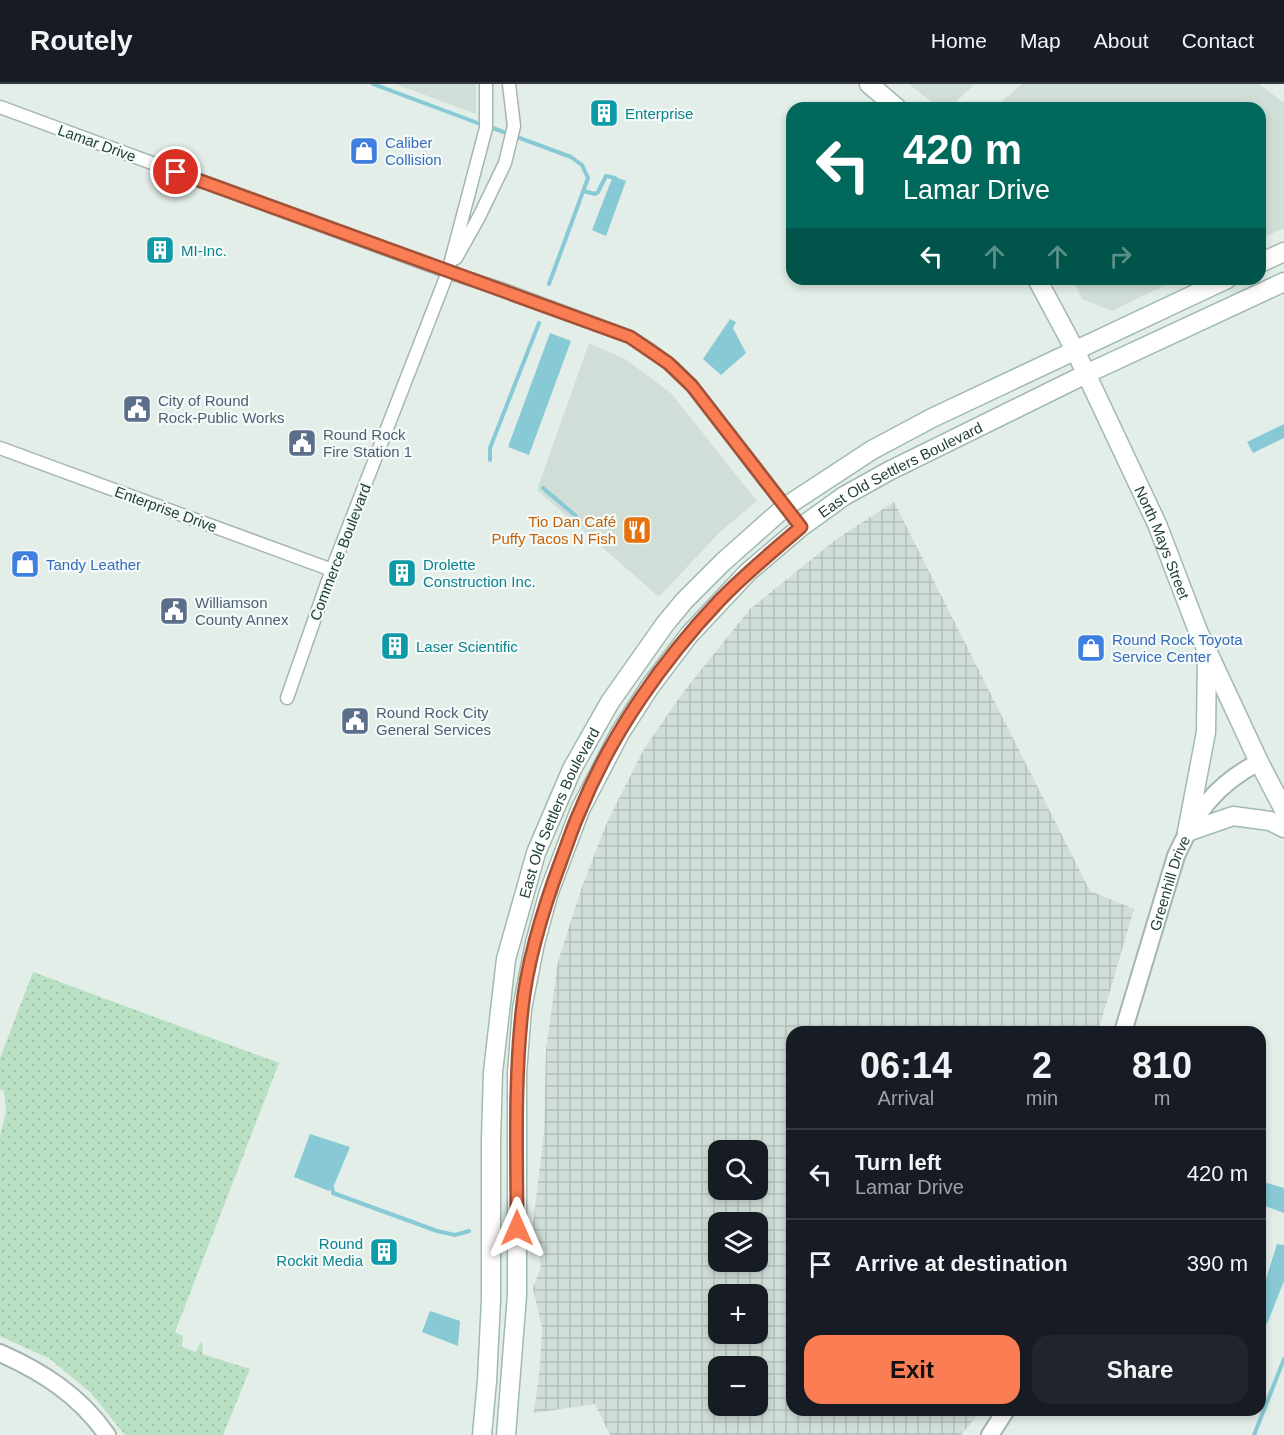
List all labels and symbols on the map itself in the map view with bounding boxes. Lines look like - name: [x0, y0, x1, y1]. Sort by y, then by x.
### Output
- building icon: Enterprise: [588, 97, 620, 129]
- place label: Enterprise: [625, 105, 693, 122]
- street label: Lamar Drive: [56, 121, 138, 165]
- place label: Caliber Collision: [385, 134, 442, 168]
- shop icon: Caliber Collision: [348, 135, 380, 167]
- pin: [150, 146, 201, 197]
- building icon: MI-Inc.: [144, 234, 176, 266]
- place label: MI-Inc.: [181, 242, 227, 259]
- place label: City of Round Rock-Public Works: [158, 392, 284, 426]
- public building icon: City of Round Rock-Public Works: [121, 393, 153, 425]
- street label: East Old Settlers Boulevard: [815, 418, 985, 521]
- place label: Round Rock Fire Station 1: [323, 426, 412, 460]
- public building icon: Round Rock Fire Station 1: [286, 427, 318, 459]
- street label: Commerce Boulevard: [306, 481, 374, 623]
- street label: Enterprise Drive: [113, 483, 219, 535]
- street label: North Mays Street: [1132, 483, 1194, 602]
- place label: Tio Dan Café Puffy Tacos N Fish: [492, 513, 616, 547]
- restaurant icon: Tio Dan Café Puffy Tacos N Fish: [621, 514, 653, 546]
- shop icon: Tandy Leather: [9, 548, 41, 580]
- place label: Tandy Leather: [46, 556, 141, 573]
- place label: Drolette Construction Inc.: [423, 556, 536, 590]
- building icon: Drolette Construction Inc.: [386, 557, 418, 589]
- place label: Williamson County Annex: [195, 594, 289, 628]
- public building icon: Williamson County Annex: [158, 595, 190, 627]
- building icon: Laser Scientific: [379, 630, 411, 662]
- place label: Round Rock Toyota Service Center: [1112, 631, 1243, 665]
- shop icon: Round Rock Toyota Service Center: [1075, 632, 1107, 664]
- place label: Laser Scientific: [416, 638, 518, 655]
- place label: Round Rock City General Services: [376, 704, 491, 738]
- public building icon: Round Rock City General Services: [339, 705, 371, 737]
- street label: East Old Settlers Boulevard: [515, 724, 602, 900]
- street label: Greenhill Drive: [1146, 832, 1193, 933]
- position arrow: [485, 1196, 549, 1260]
- place label: Round Rockit Media: [276, 1235, 364, 1269]
- building icon: Round Rockit Media: [368, 1236, 400, 1268]

